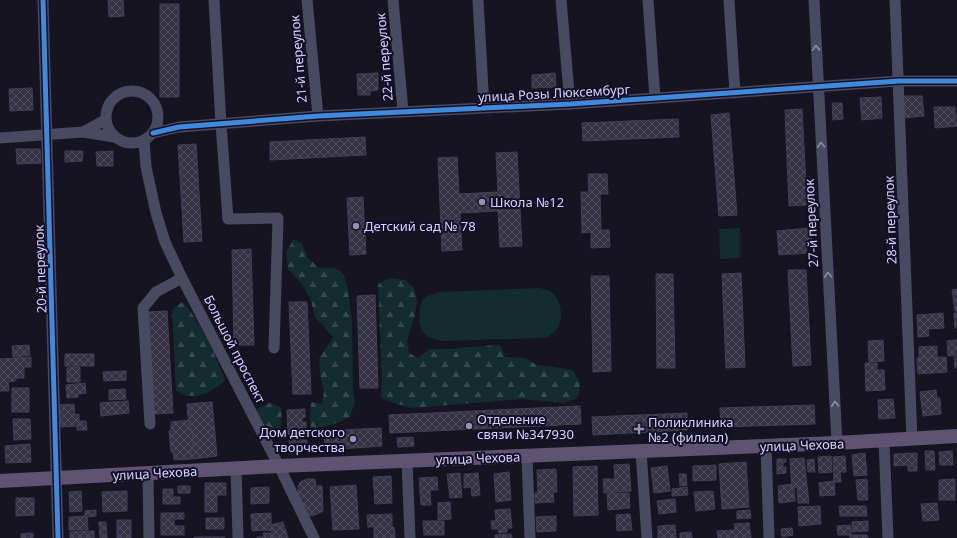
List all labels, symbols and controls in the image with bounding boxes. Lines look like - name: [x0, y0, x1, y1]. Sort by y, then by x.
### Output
- street label: 22-й переулок: [371, 12, 397, 102]
- street label: 21-й переулок: [285, 14, 311, 104]
- one-way arrow: [812, 45, 820, 51]
- street label: улица Розы Люксембург: [477, 80, 631, 106]
- one-way arrow: [817, 142, 825, 148]
- street label: 28-й переулок: [879, 175, 901, 265]
- street label: 27-й переулок: [800, 178, 822, 268]
- place label: Школа №12: [490, 193, 564, 211]
- marker: Школа №12: [477, 197, 487, 207]
- place label: Детский сад № 78: [364, 217, 476, 235]
- marker: Детский сад № 78: [351, 221, 361, 231]
- street label: 20-й переулок: [29, 224, 51, 314]
- one-way arrow: [824, 272, 832, 278]
- street label: Большой проспект: [200, 292, 270, 406]
- one-way arrow: [831, 401, 840, 407]
- place label: Отделение связи №347930: [477, 410, 574, 443]
- place label: Поликлиника №2 (филиал): [648, 413, 734, 446]
- marker: Отделение связи №347930: [464, 421, 474, 431]
- place label: Дом детского творчества: [260, 423, 345, 456]
- marker: Поликлиника №2 (филиал): [633, 423, 645, 435]
- marker: Дом детского творчества: [348, 434, 358, 444]
- street label: улица Чехова: [759, 435, 845, 455]
- street label: улица Чехова: [435, 448, 521, 468]
- street label: улица Чехова: [112, 462, 198, 484]

